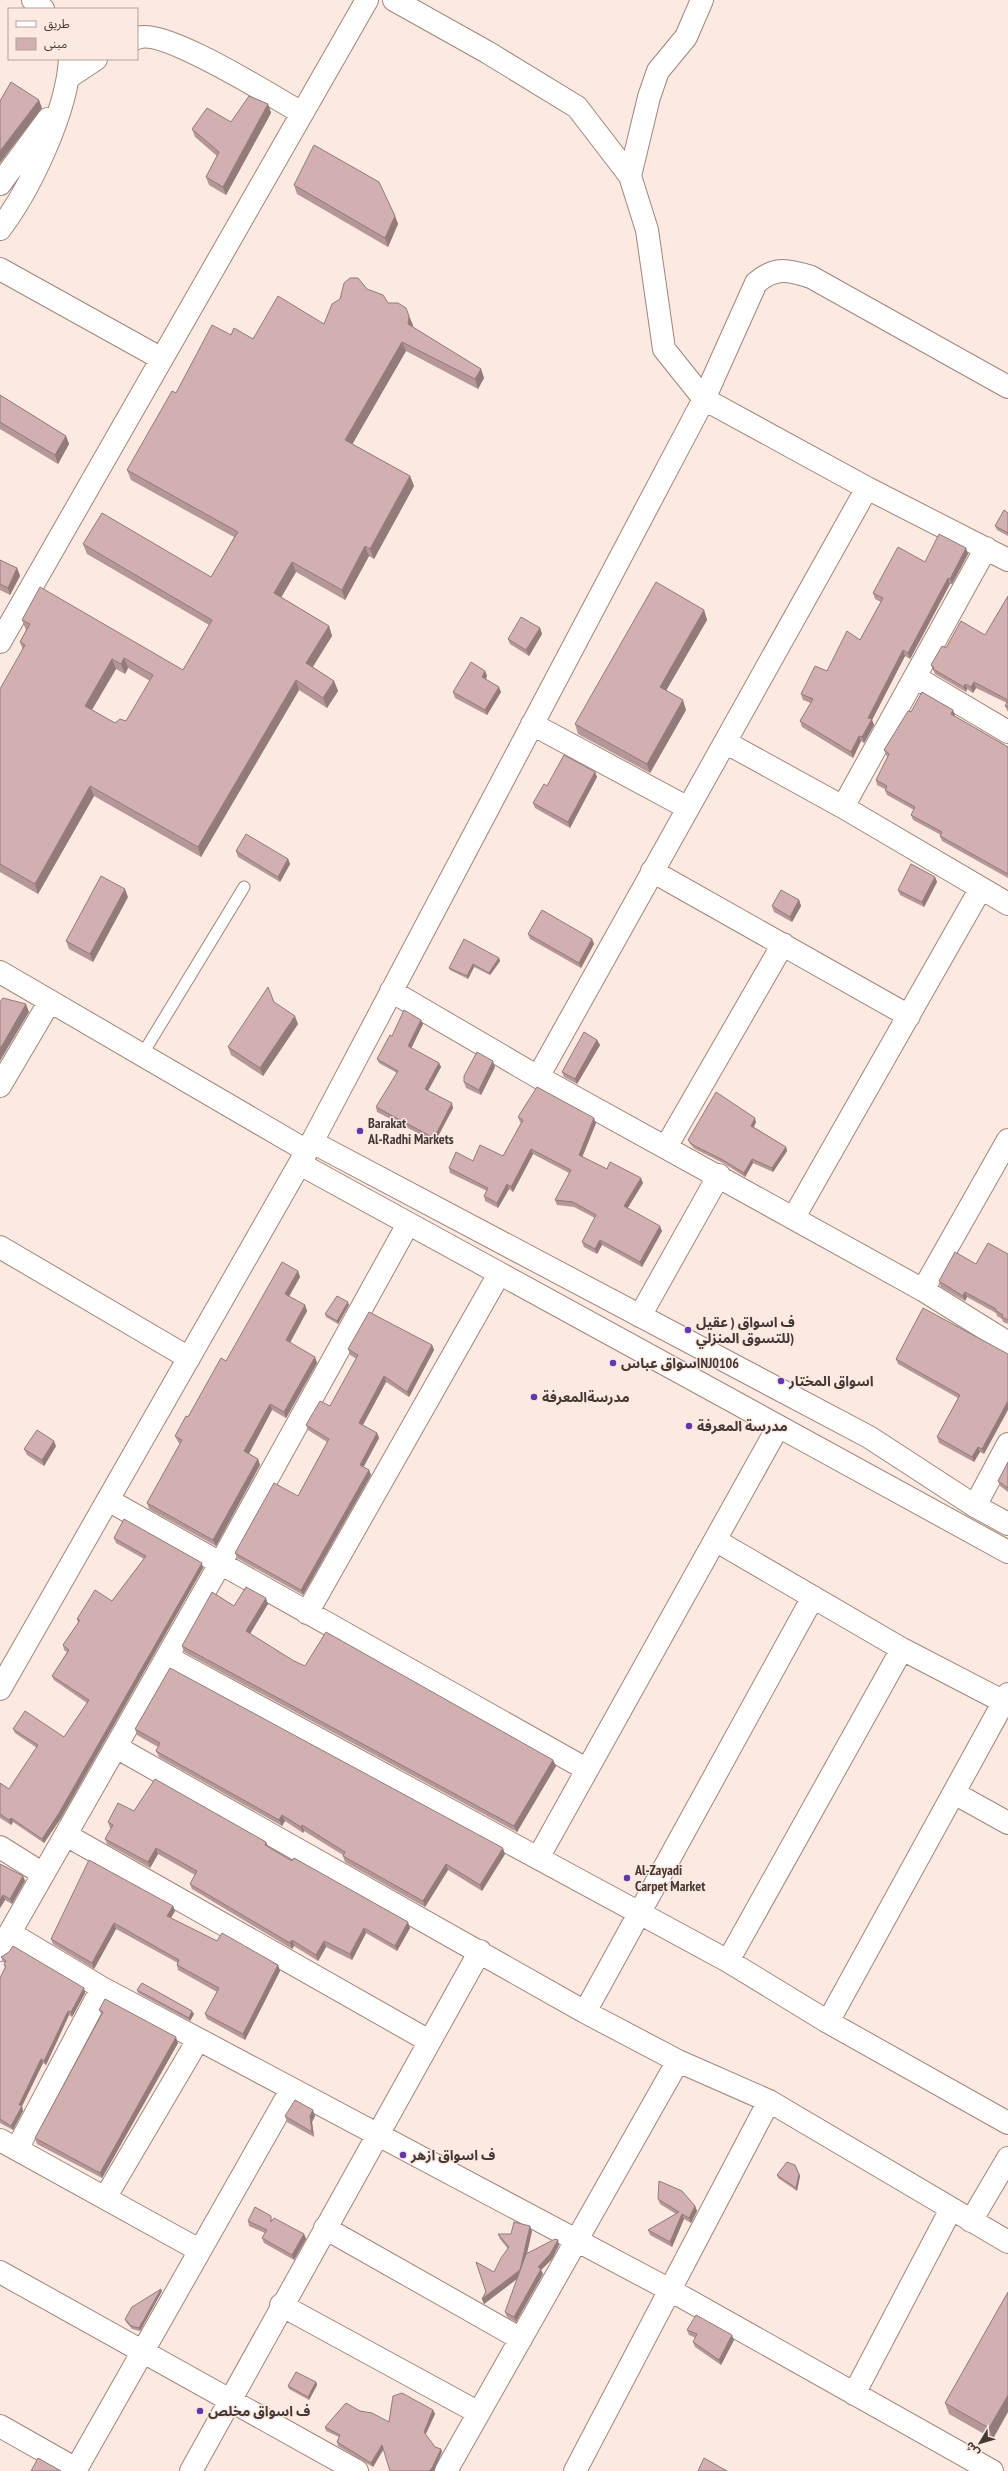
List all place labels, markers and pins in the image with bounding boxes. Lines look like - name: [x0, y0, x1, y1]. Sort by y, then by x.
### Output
- place label: Barakat Al-Radhi Markets: [367, 1114, 454, 1148]
- marker: Barakat Al-Radhi Markets: [355, 1126, 365, 1136]
- place label: ف اسواق ( عقيل للتسوق المنزلي): [696, 1313, 795, 1349]
- marker: ف اسواق ( عقيل للتسوق المنزلي): [683, 1325, 693, 1335]
- place label: اسواق عباسNJ0106: [621, 1354, 739, 1372]
- marker: اسواق عباسNJ0106: [608, 1358, 618, 1368]
- place label: اسواق المختار: [788, 1372, 874, 1390]
- marker: اسواق المختار: [776, 1376, 786, 1386]
- place label: مدرسةالمعرفة: [542, 1388, 630, 1406]
- marker: مدرسةالمعرفة: [529, 1392, 539, 1402]
- place label: مدرسة المعرفة: [697, 1417, 788, 1435]
- marker: مدرسة المعرفة: [684, 1421, 694, 1431]
- place label: Al-Zayadi Carpet Market: [634, 1861, 705, 1895]
- marker: Al-Zayadi Carpet Market: [622, 1873, 632, 1883]
- place label: ف اسواق ازهر: [410, 2146, 495, 2164]
- marker: ف اسواق ازهر: [398, 2150, 408, 2160]
- place label: ف اسواق مخلص: [208, 2402, 310, 2420]
- marker: ف اسواق مخلص: [195, 2406, 205, 2416]

